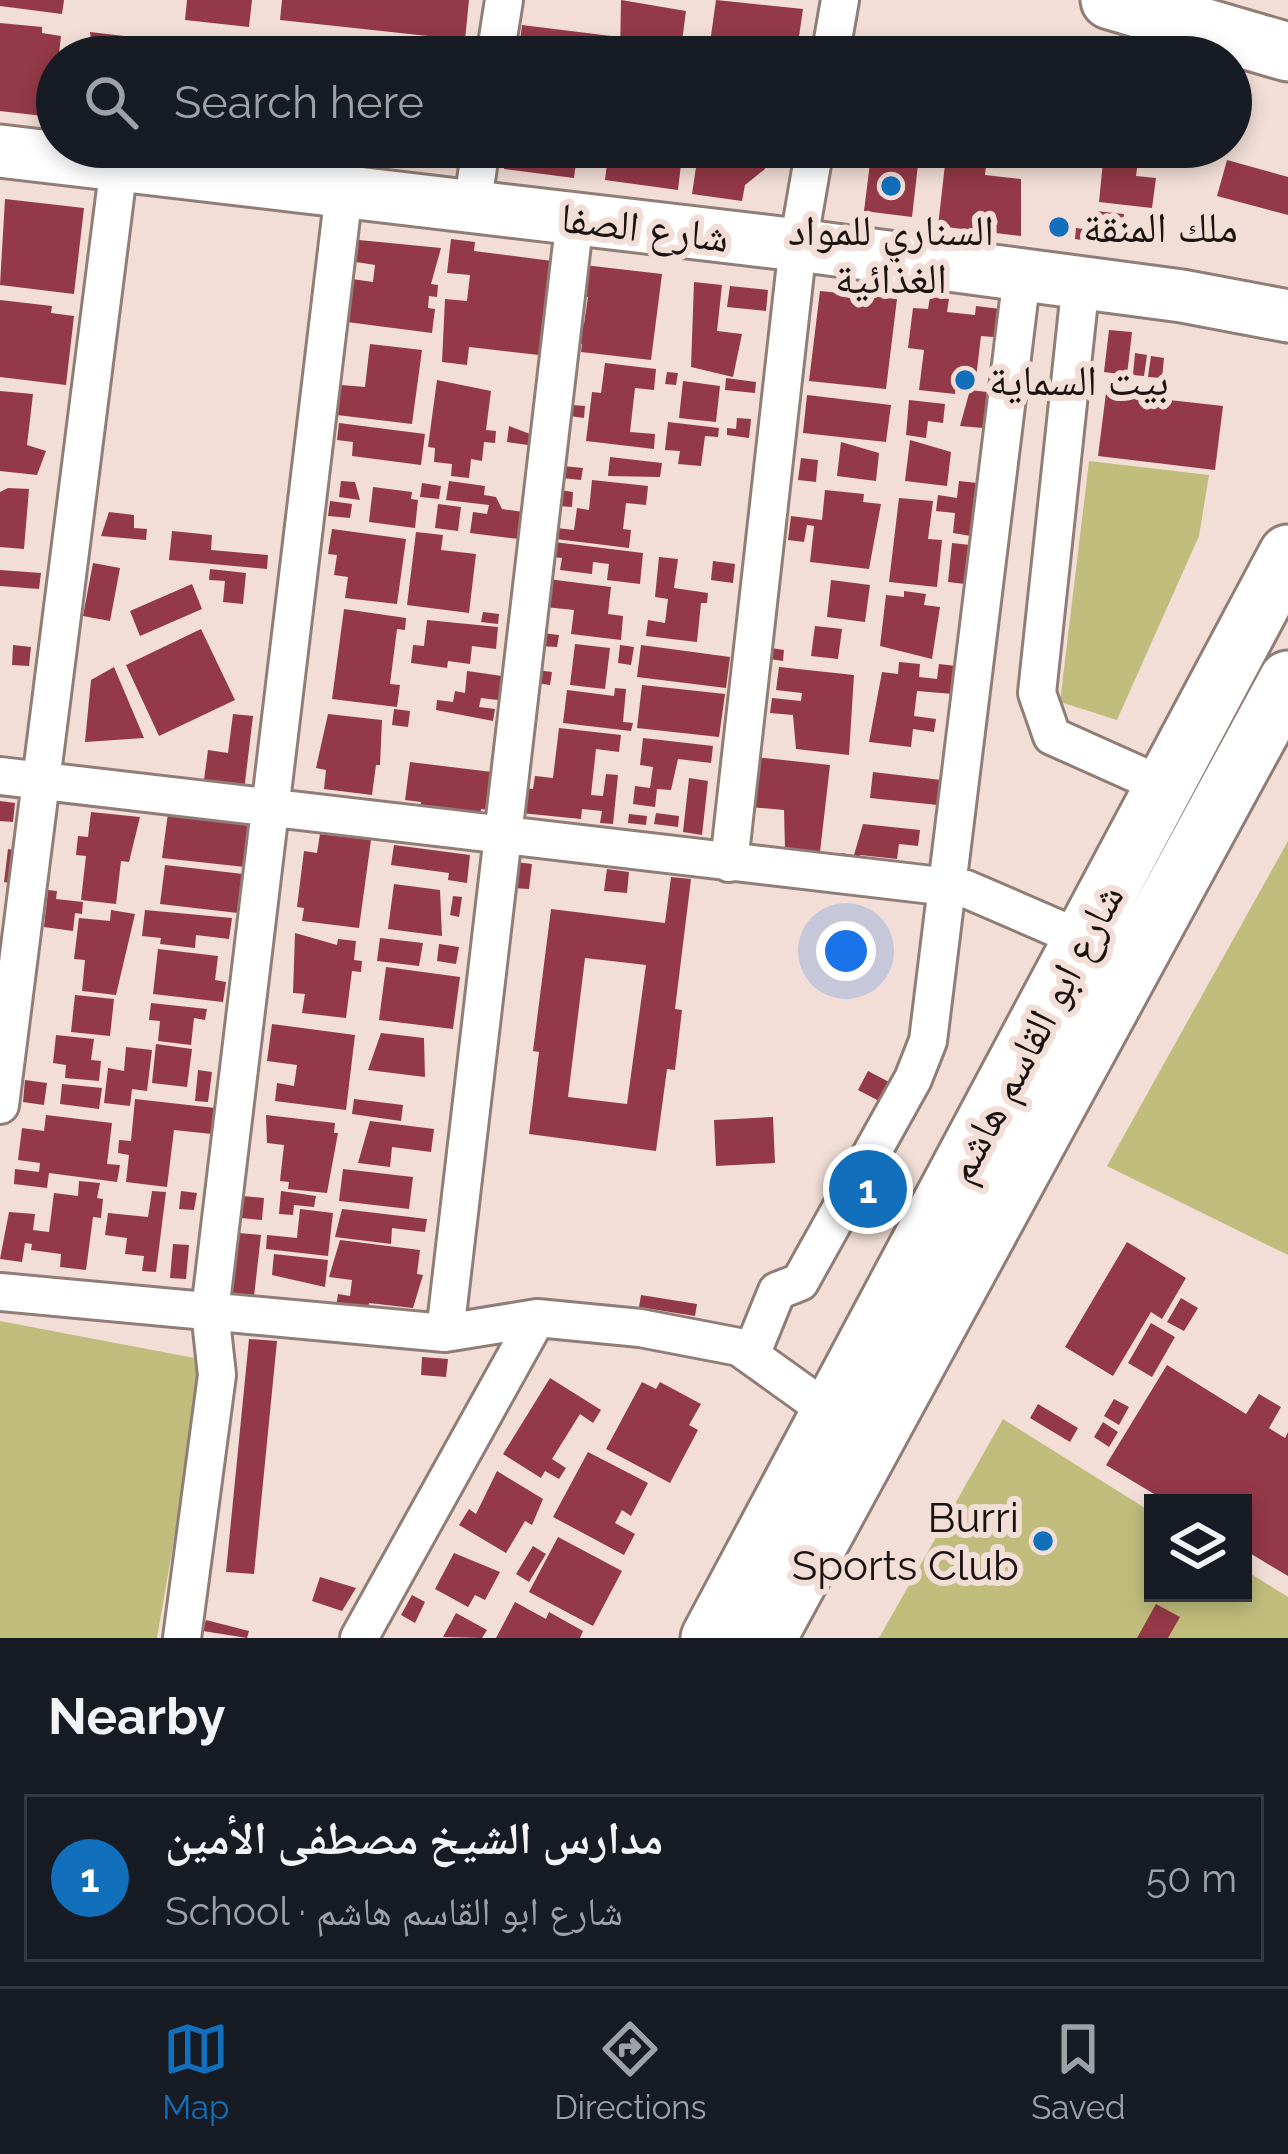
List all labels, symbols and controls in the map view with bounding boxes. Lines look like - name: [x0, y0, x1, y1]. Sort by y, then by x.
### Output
- search box: [36, 36, 1252, 168]
- icon: search: [78, 69, 144, 135]
- text: Search here: [174, 76, 424, 129]
- marker: السناري للمواد الغذائية: [878, 173, 904, 199]
- street label: شارع الصفا: [558, 193, 732, 264]
- place label: ملك المنقة: [1083, 203, 1238, 252]
- place label: السناري للمواد الغذائية: [788, 206, 994, 303]
- marker: ملك المنقة: [1046, 214, 1072, 240]
- place label: بيت السماية: [989, 356, 1169, 405]
- marker: بيت السماية: [952, 367, 978, 393]
- street label: شارع ابو القاسم هاشم: [935, 876, 1136, 1192]
- your location: [816, 921, 876, 981]
- pin: 1: [829, 1144, 907, 1234]
- place label: Burri Sports Club: [792, 1493, 1019, 1590]
- map controls: [1144, 1494, 1252, 1602]
- button: layers: [1144, 1494, 1252, 1602]
- marker: Burri Sports Club: [1030, 1528, 1056, 1554]
- text: Nearby: [48, 1686, 225, 1746]
- text: مدارس الشيخ مصطفى الأمين: [165, 1812, 663, 1865]
- text: 1: [80, 1855, 100, 1901]
- text: 50 m: [1146, 1855, 1237, 1901]
- text: School · شارع ابو القاسم هاشم: [165, 1888, 623, 1934]
- tab: Map: [162, 2016, 229, 2127]
- tab: Directions: [554, 2016, 707, 2127]
- tab: Saved: [1031, 2016, 1126, 2127]

